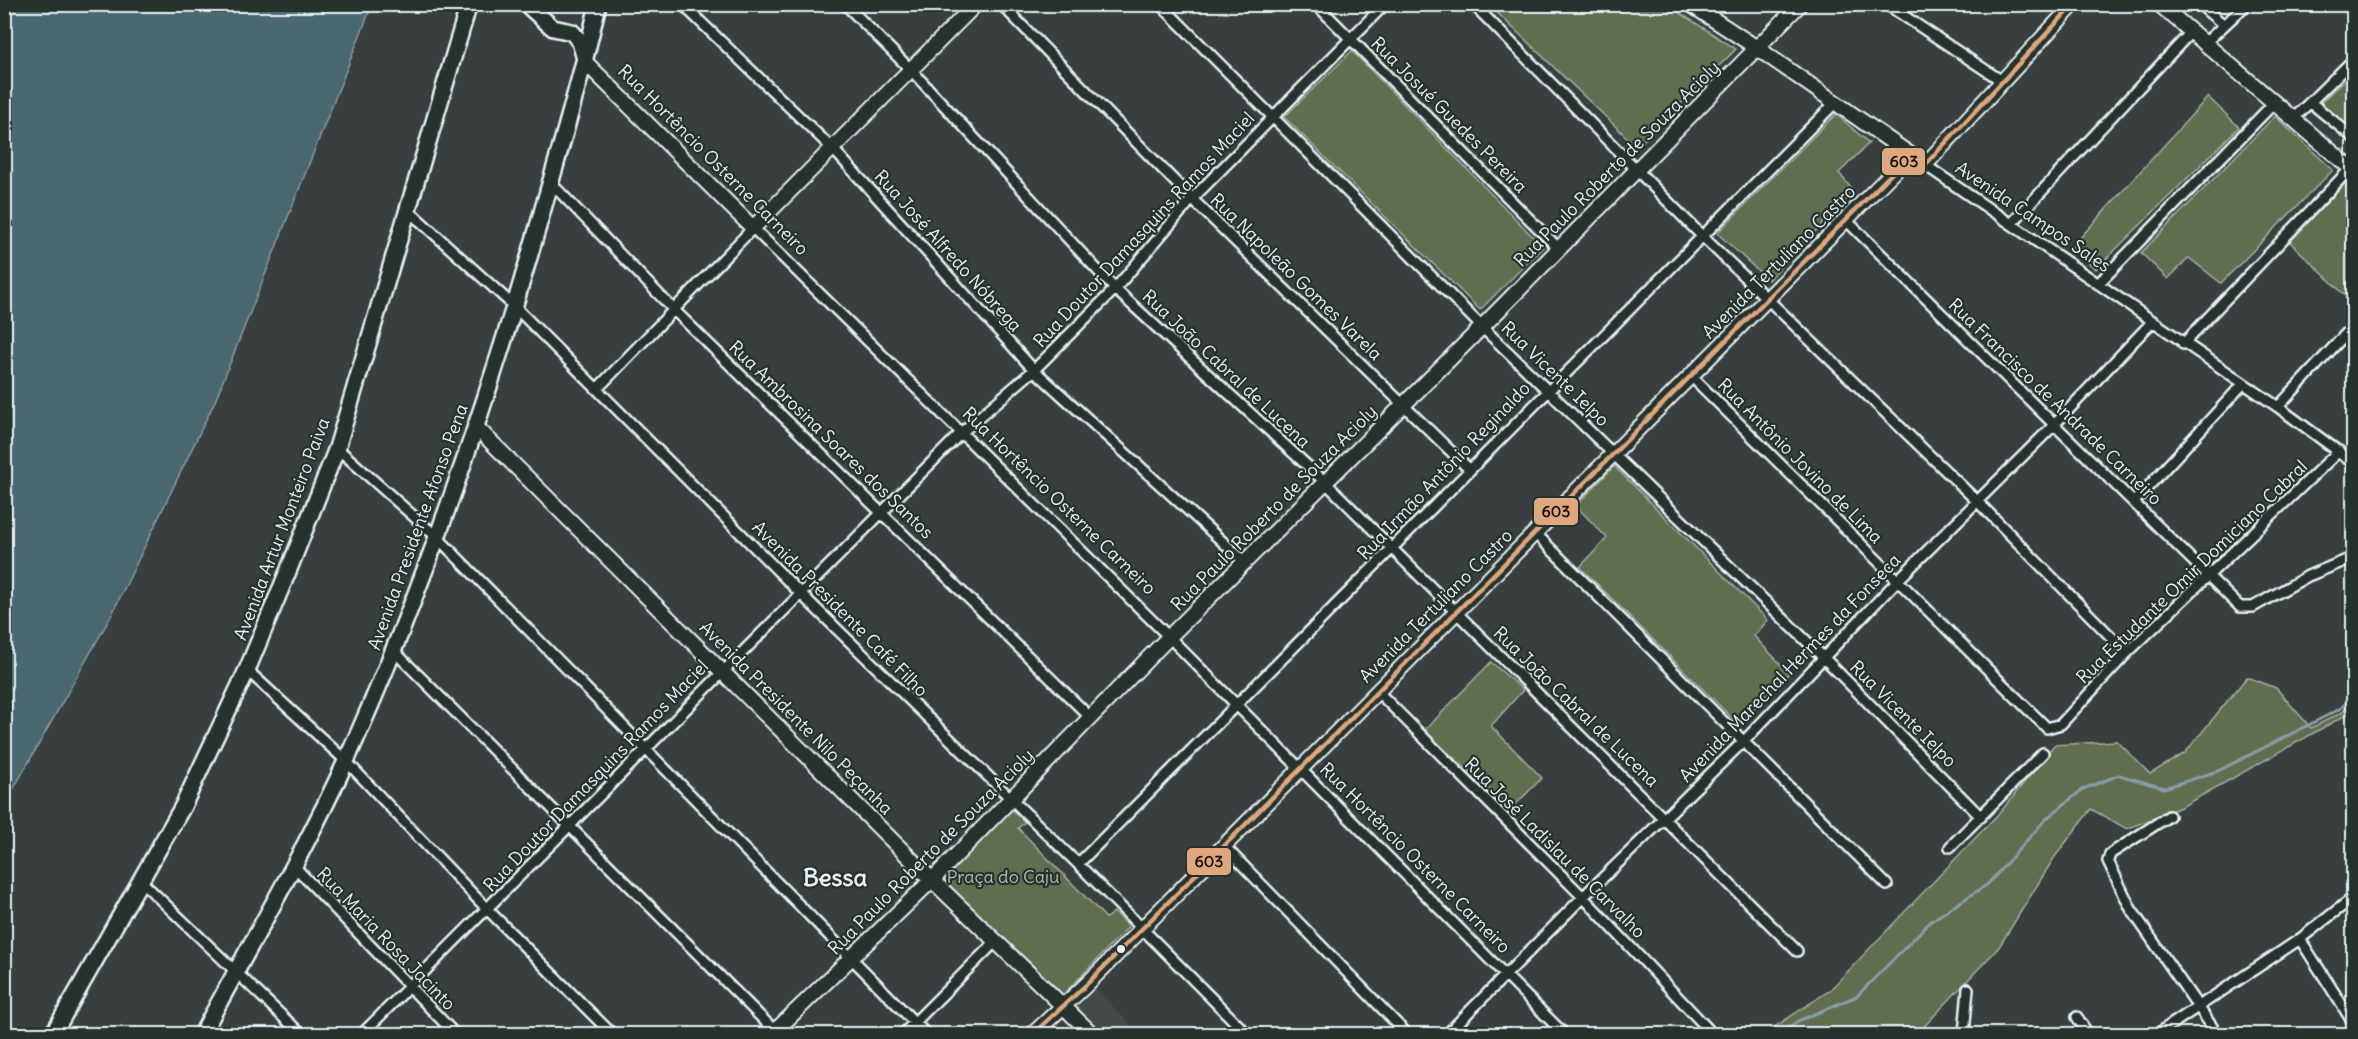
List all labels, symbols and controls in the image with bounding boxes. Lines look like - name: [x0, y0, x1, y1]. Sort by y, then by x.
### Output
- street label: Rua Josué Guedes Pereira: [1366, 32, 1532, 198]
- street label: Rua Paulo Roberto de Souza Acioly: [1509, 56, 1724, 271]
- street label: Rua Hortêncio Osterne Carneiro: [613, 59, 814, 260]
- street label: Rua Doutor Damasquins Ramos Maciel: [1028, 107, 1259, 352]
- line badge: 603: [1881, 147, 1926, 176]
- text: 603: [1890, 151, 1918, 171]
- street label: Avenida Campos Sales: [1951, 156, 2115, 277]
- street label: Rua José Alfredo Nóbrega: [870, 165, 1027, 336]
- street label: Avenida Tertuliano Castro: [1697, 180, 1860, 343]
- street label: Rua Napoleão Gomes Varela: [1206, 188, 1387, 365]
- street label: Rua João Cabral de Lucena: [1137, 285, 1315, 453]
- street label: Rua Francisco de Andrade Carneiro: [1944, 293, 2167, 510]
- street label: Rua Vicente Ielpo: [1496, 316, 1614, 431]
- street label: Rua Ambrosina Soares dos Santos: [724, 336, 938, 544]
- street label: Rua Antônio Jovino de Lima: [1713, 373, 1888, 548]
- street label: Rua Irmão Antônio Reginaldo: [1352, 377, 1535, 565]
- street label: Rua Paulo Roberto de Souza Acioly: [1166, 400, 1381, 615]
- street label: Avenida Presidente Afonso Pena: [362, 401, 473, 653]
- street label: Rua Hortêncio Osterne Carneiro: [958, 402, 1161, 599]
- street label: Avenida Artur Monteiro Paiva: [228, 414, 335, 643]
- street label: Rua Estudante Omir Domiciano Cabral: [2071, 455, 2312, 688]
- line badge: 603: [1533, 497, 1579, 526]
- text: 603: [1542, 501, 1570, 521]
- street label: Avenida Presidente Café Filho: [748, 516, 933, 701]
- street label: Avenida Tertuliano Castro: [1354, 524, 1517, 687]
- street label: Avenida Marechal Hermes da Fonseca: [1674, 549, 1905, 787]
- street label: Avenida Presidente Nilo Peçanha: [695, 616, 898, 819]
- street label: Rua João Cabral de Lucena: [1489, 621, 1664, 792]
- street label: Rua Doutor Damasquins Ramos Maciel: [478, 655, 713, 897]
- street label: Rua Vicente Ielpo: [1845, 655, 1962, 772]
- street label: Rua Paulo Roberto de Souza Acioly: [823, 744, 1038, 959]
- street label: Rua José Ladislau de Carvalho: [1460, 752, 1651, 943]
- street label: Rua Hortêncio Osterne Carneiro: [1315, 757, 1516, 958]
- line badge: 603: [1186, 847, 1232, 876]
- text: 603: [1195, 851, 1223, 871]
- street label: Rua Maria Rosa Jacinto: [312, 862, 461, 1015]
- district label: Bessa: [803, 862, 867, 892]
- park label: Praça do Caju: [946, 865, 1060, 888]
- unlabelled marker: [1115, 943, 1127, 955]

